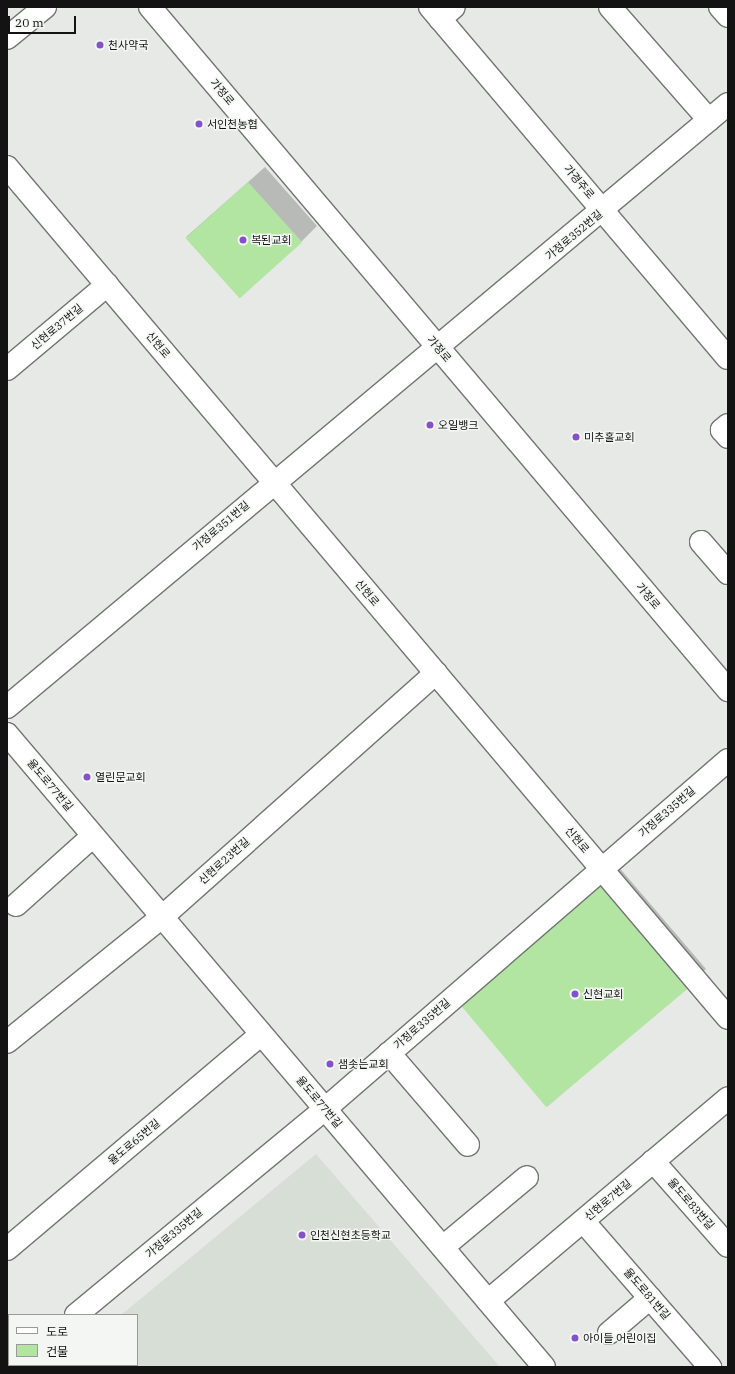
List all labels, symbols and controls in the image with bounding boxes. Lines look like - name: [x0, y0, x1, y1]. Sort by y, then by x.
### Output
- scale bar: [10, 8, 78, 34]
- text: 20 m: [15, 15, 44, 30]
- place label: 천사약국: [108, 38, 148, 52]
- marker: 천사약국: [95, 40, 105, 50]
- street label: 가정로: [207, 76, 237, 108]
- place label: 서인천농협: [207, 117, 258, 131]
- marker: 서인천농협: [194, 119, 204, 129]
- street label: 가경주로: [561, 162, 597, 202]
- street label: 가정로352번길: [543, 207, 605, 263]
- place label: 복된교회: [251, 233, 291, 247]
- marker: 복된교회: [238, 235, 248, 245]
- street label: 신현로37번길: [28, 301, 86, 353]
- street label: 신현로: [143, 329, 173, 361]
- street label: 가정로: [424, 333, 454, 365]
- place label: 오일뱅크: [438, 418, 478, 432]
- marker: 오일뱅크: [425, 420, 435, 430]
- place label: 미추홀교회: [584, 430, 635, 444]
- marker: 미추홀교회: [571, 432, 581, 442]
- street label: 가정로351번길: [190, 498, 252, 554]
- street label: 신현로: [352, 577, 382, 609]
- street label: 가정로: [633, 580, 663, 612]
- street label: 율도로77번길: [24, 756, 76, 814]
- place label: 열린문교회: [95, 770, 146, 784]
- marker: 열린문교회: [82, 772, 92, 782]
- street label: 가정로335번길: [636, 784, 698, 840]
- street label: 신현로: [562, 824, 592, 856]
- street label: 신현로23번길: [196, 835, 252, 887]
- place label: 신현교회: [583, 987, 623, 1001]
- marker: 신현교회: [570, 989, 580, 999]
- street label: 가정로335번길: [391, 996, 453, 1052]
- place label: 샘솟는교회: [338, 1057, 389, 1071]
- marker: 샘솟는교회: [325, 1059, 335, 1069]
- street label: 율도로77번길: [293, 1073, 345, 1131]
- street label: 율도로65번길: [105, 1116, 163, 1168]
- street label: 율도로83번길: [665, 1176, 717, 1232]
- street label: 신현로7번길: [582, 1177, 634, 1223]
- street label: 가정로335번길: [143, 1205, 205, 1261]
- place label: 인천신현초등학교: [310, 1228, 391, 1242]
- marker: 인천신현초등학교: [297, 1230, 307, 1240]
- street label: 율도로81번길: [621, 1266, 673, 1322]
- legend: [8, 1314, 138, 1366]
- text: 도로: [46, 1324, 68, 1339]
- place label: 아이들 어린이집: [583, 1331, 656, 1345]
- marker: 아이들 어린이집: [570, 1333, 580, 1343]
- text: 건물: [46, 1344, 68, 1359]

